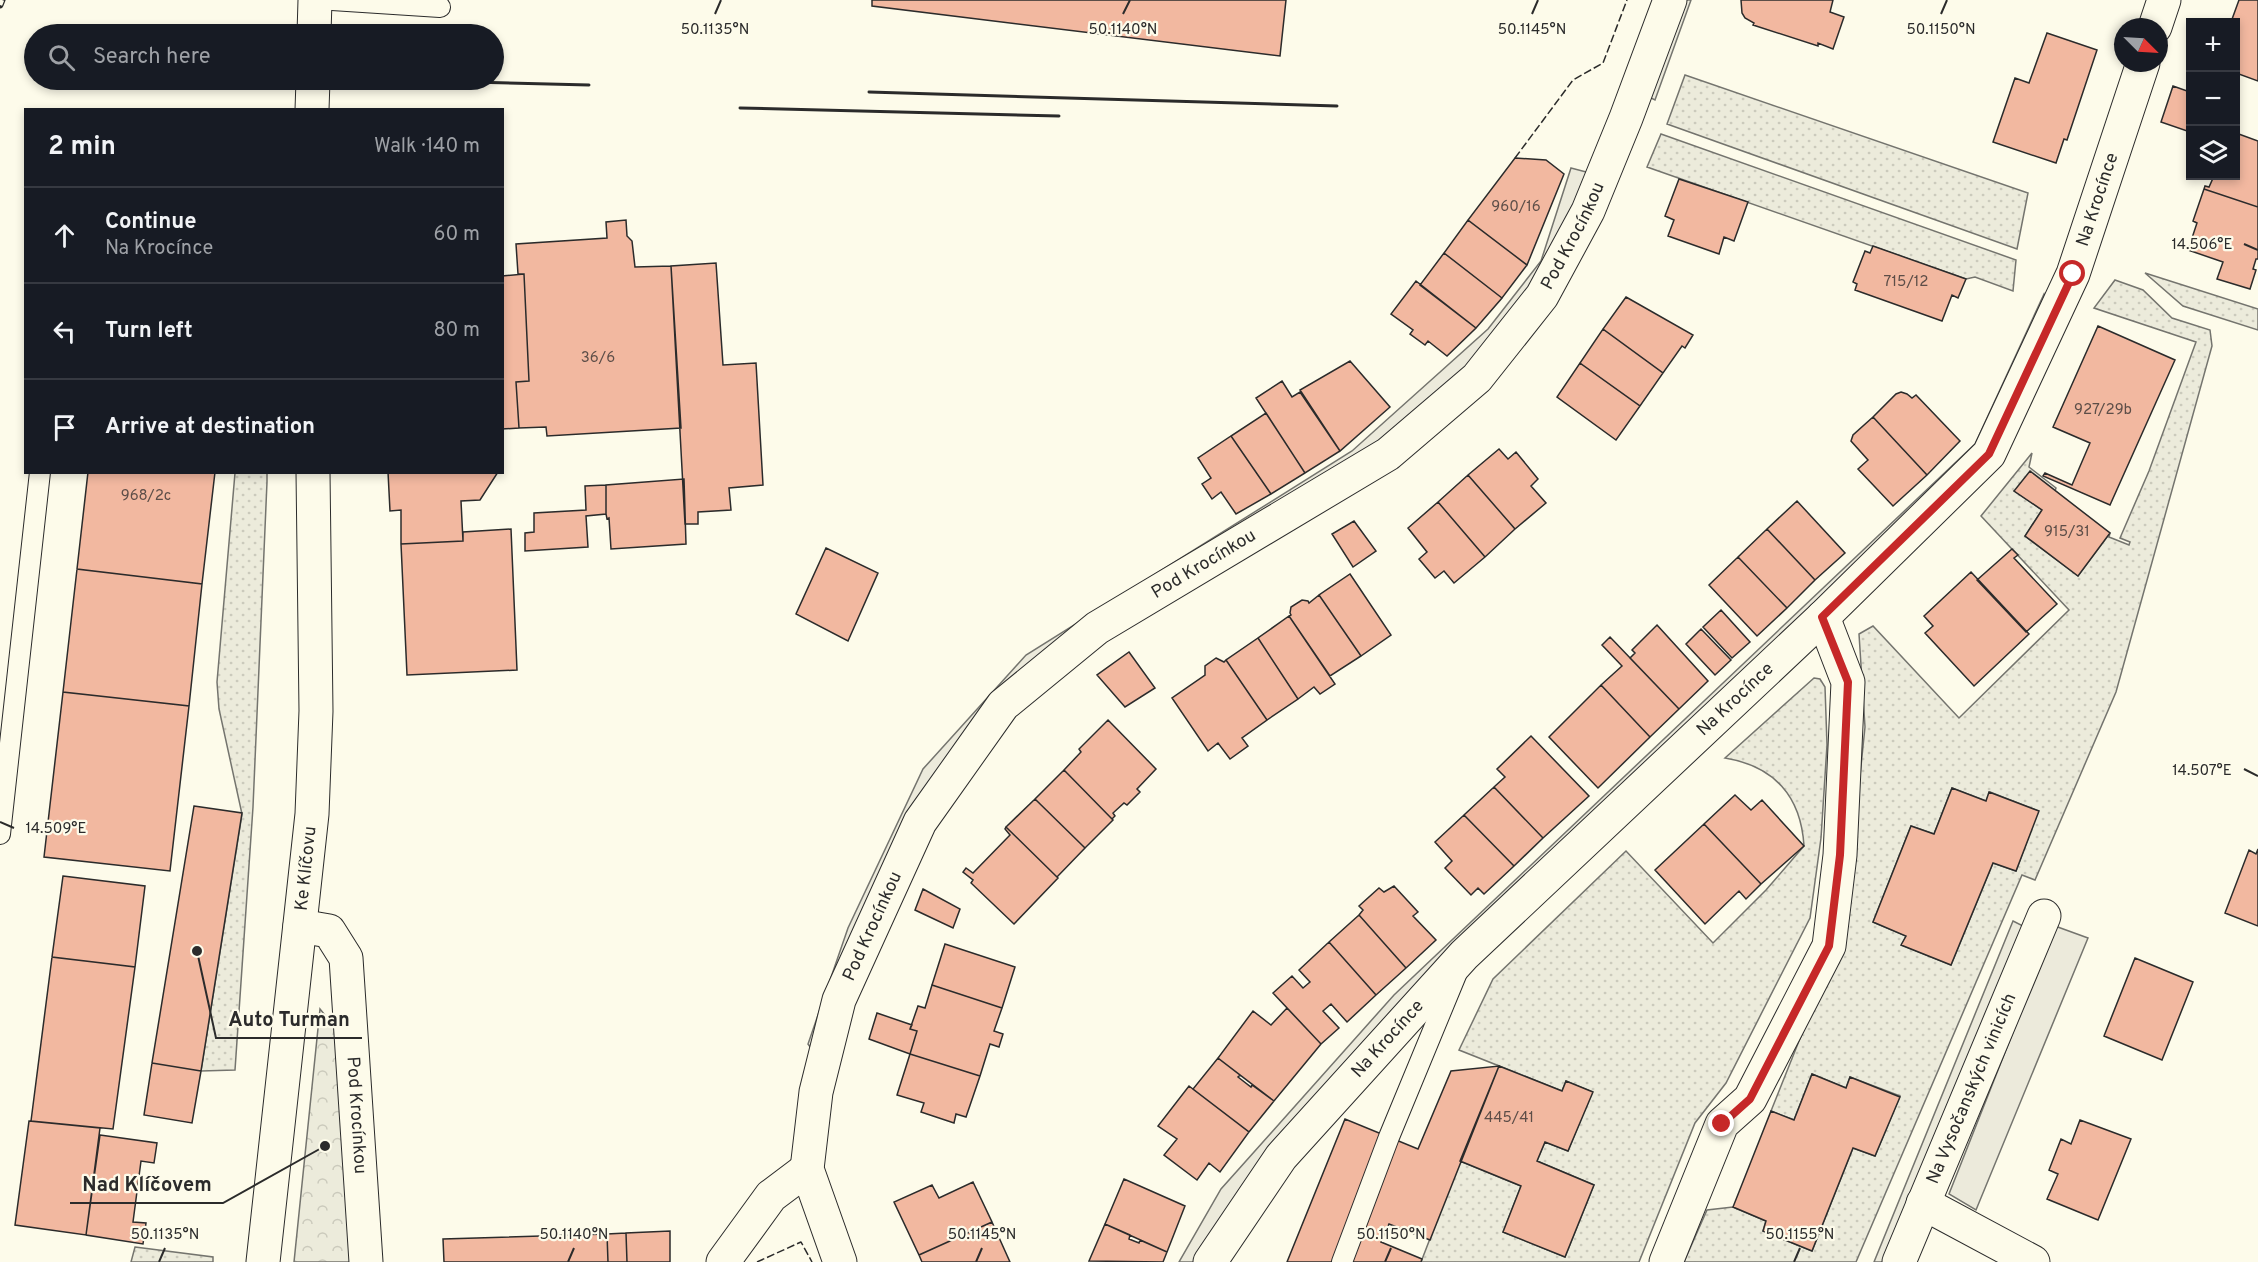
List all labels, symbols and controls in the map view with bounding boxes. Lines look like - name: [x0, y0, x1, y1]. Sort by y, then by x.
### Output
- north arrow: [2114, 18, 2168, 72]
- map controls: [2186, 18, 2240, 180]
- button: +: [2186, 18, 2240, 72]
- text: 50.1135°N: [681, 21, 749, 40]
- text: 50.1140°N: [1089, 21, 1157, 40]
- text: 50.1145°N: [1498, 21, 1566, 40]
- text: 50.1150°N: [1906, 21, 1976, 40]
- search box: [24, 24, 504, 90]
- icon: search: [45, 41, 78, 74]
- text: Search here: [93, 44, 211, 71]
- button: −: [2186, 72, 2240, 126]
- button: layers: [2186, 126, 2240, 180]
- text: 2 min: [48, 131, 116, 164]
- text: Walk · 140 m: [374, 134, 480, 160]
- street label: Na Krocínce: [2071, 150, 2124, 250]
- street label: Pod Krocínkou: [1536, 179, 1610, 294]
- house number: 960/16: [1491, 198, 1541, 217]
- text: Continue: [105, 209, 196, 236]
- icon: ahead: [48, 219, 81, 252]
- text: 60 m: [434, 222, 480, 248]
- text: Na Krocínce: [105, 236, 213, 262]
- text: 14.506°E: [2172, 236, 2232, 255]
- route start: [2059, 260, 2085, 286]
- house number: 715/12: [1883, 273, 1929, 292]
- icon: left: [48, 315, 81, 348]
- text: Turn left: [105, 318, 193, 345]
- text: 80 m: [434, 318, 480, 344]
- house number: 36/6: [581, 349, 615, 368]
- house number: 927/29b: [2074, 401, 2132, 420]
- icon: arrive: [48, 411, 81, 444]
- text: Arrive at destination: [105, 414, 315, 441]
- house number: 968/2c: [121, 487, 171, 506]
- house number: 915/31: [2044, 523, 2090, 542]
- street label: Pod Krocínkou: [1147, 524, 1260, 604]
- street label: Na Krocínce: [1692, 658, 1779, 741]
- text: 14.507°E: [2172, 762, 2232, 781]
- text: 14.509°E: [26, 820, 86, 839]
- street label: Ke Klíčovu: [290, 825, 322, 912]
- street label: Pod Krocínkou: [838, 868, 907, 985]
- street label: Na Vysočanských vinicích: [1921, 990, 2022, 1187]
- street label: Na Krocínce: [1347, 995, 1429, 1083]
- callout: Auto Turman: [216, 1000, 362, 1038]
- text: Auto Turman: [228, 1008, 350, 1034]
- street label: Pod Krocínkou: [341, 1056, 372, 1175]
- house number: 445/41: [1484, 1109, 1534, 1128]
- route end: [1708, 1110, 1734, 1136]
- callout: Nad Klíčovem: [70, 1165, 223, 1203]
- text: Nad Klíčovem: [82, 1173, 212, 1199]
- text: 50.1135°N: [131, 1226, 199, 1245]
- text: 50.1140°N: [540, 1226, 608, 1245]
- text: 50.1145°N: [948, 1226, 1016, 1245]
- text: 50.1150°N: [1356, 1226, 1426, 1245]
- text: 50.1155°N: [1766, 1226, 1834, 1245]

